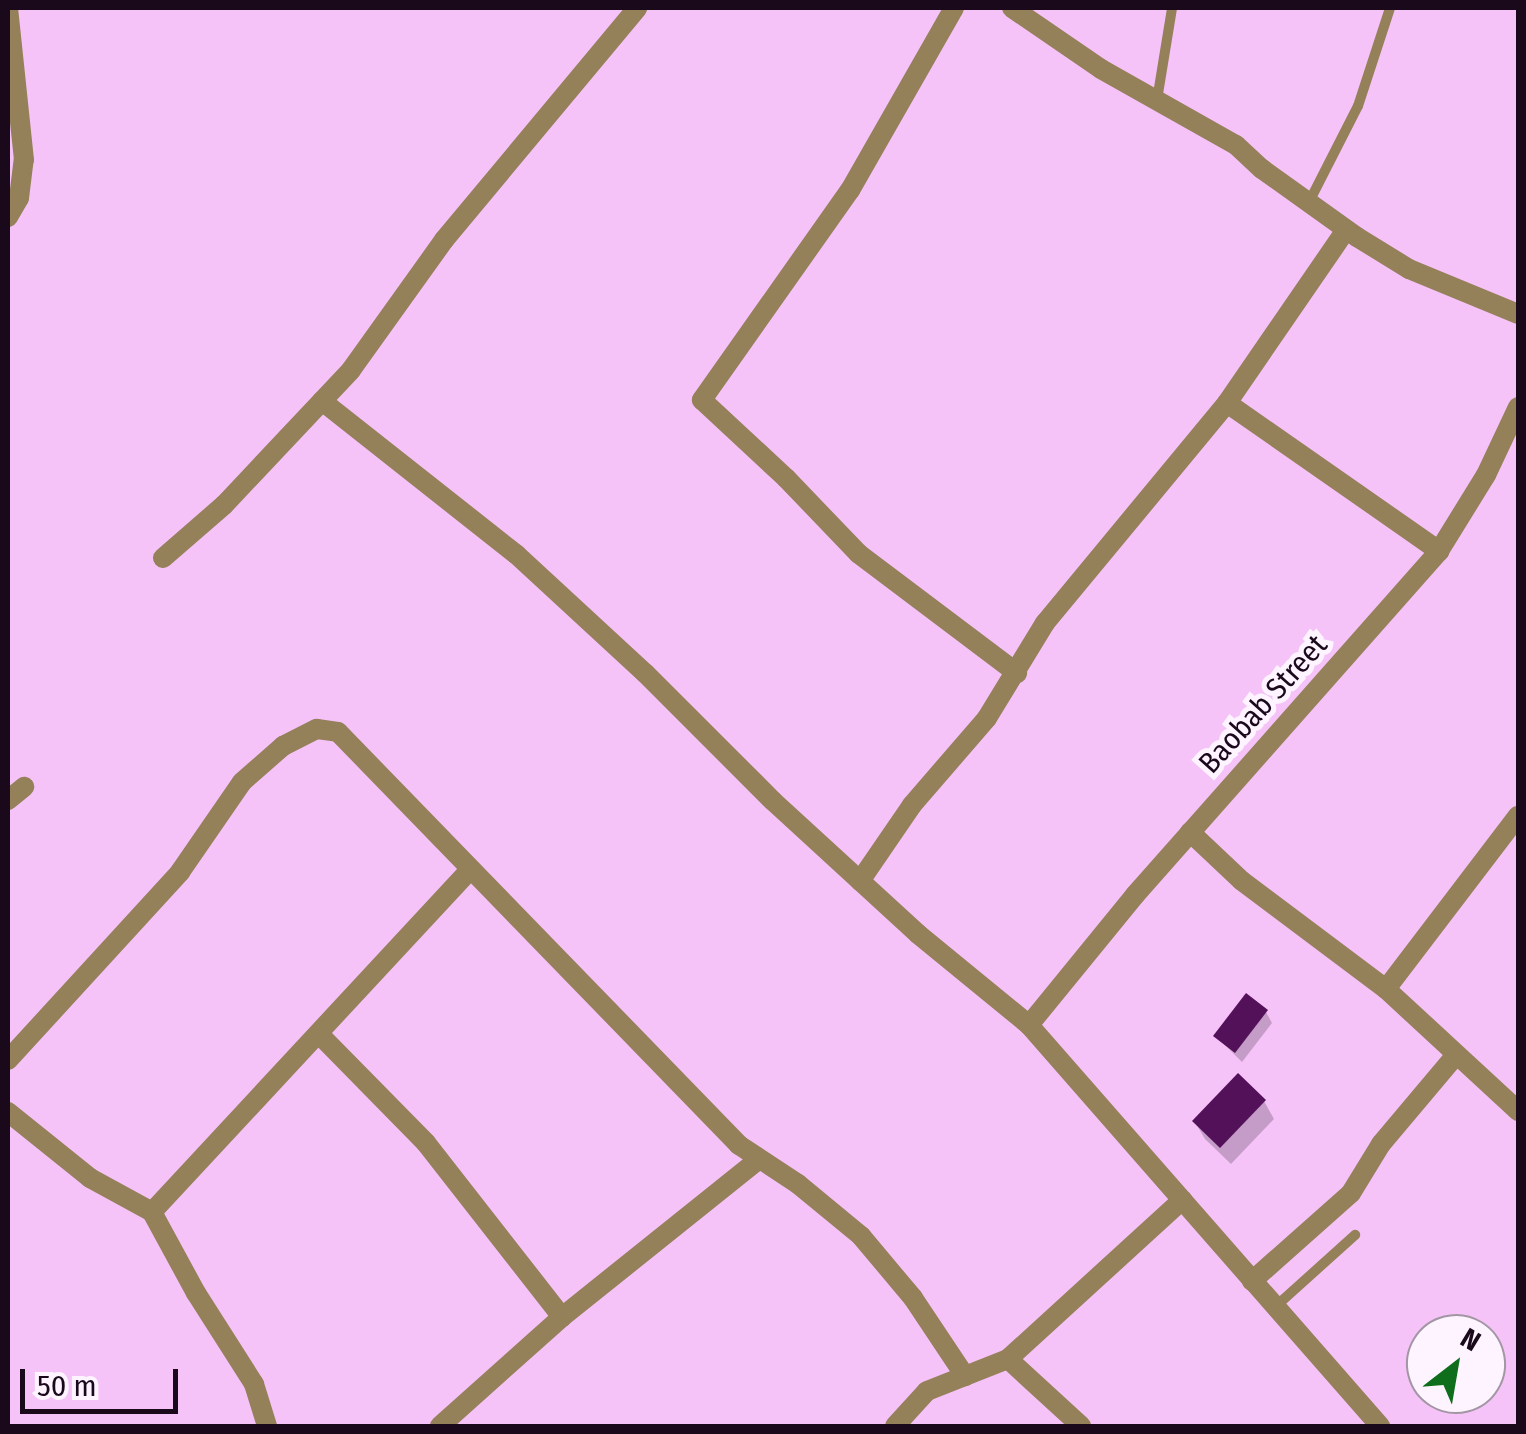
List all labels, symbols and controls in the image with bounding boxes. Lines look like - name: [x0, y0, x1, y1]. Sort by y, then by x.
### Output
- street label: Baobab Street: [1191, 627, 1335, 781]
- north arrow: [1406, 1314, 1506, 1414]
- text: N: [1455, 1321, 1486, 1358]
- scale bar: [25, 1349, 182, 1411]
- text: 50 m: [37, 1368, 97, 1404]

